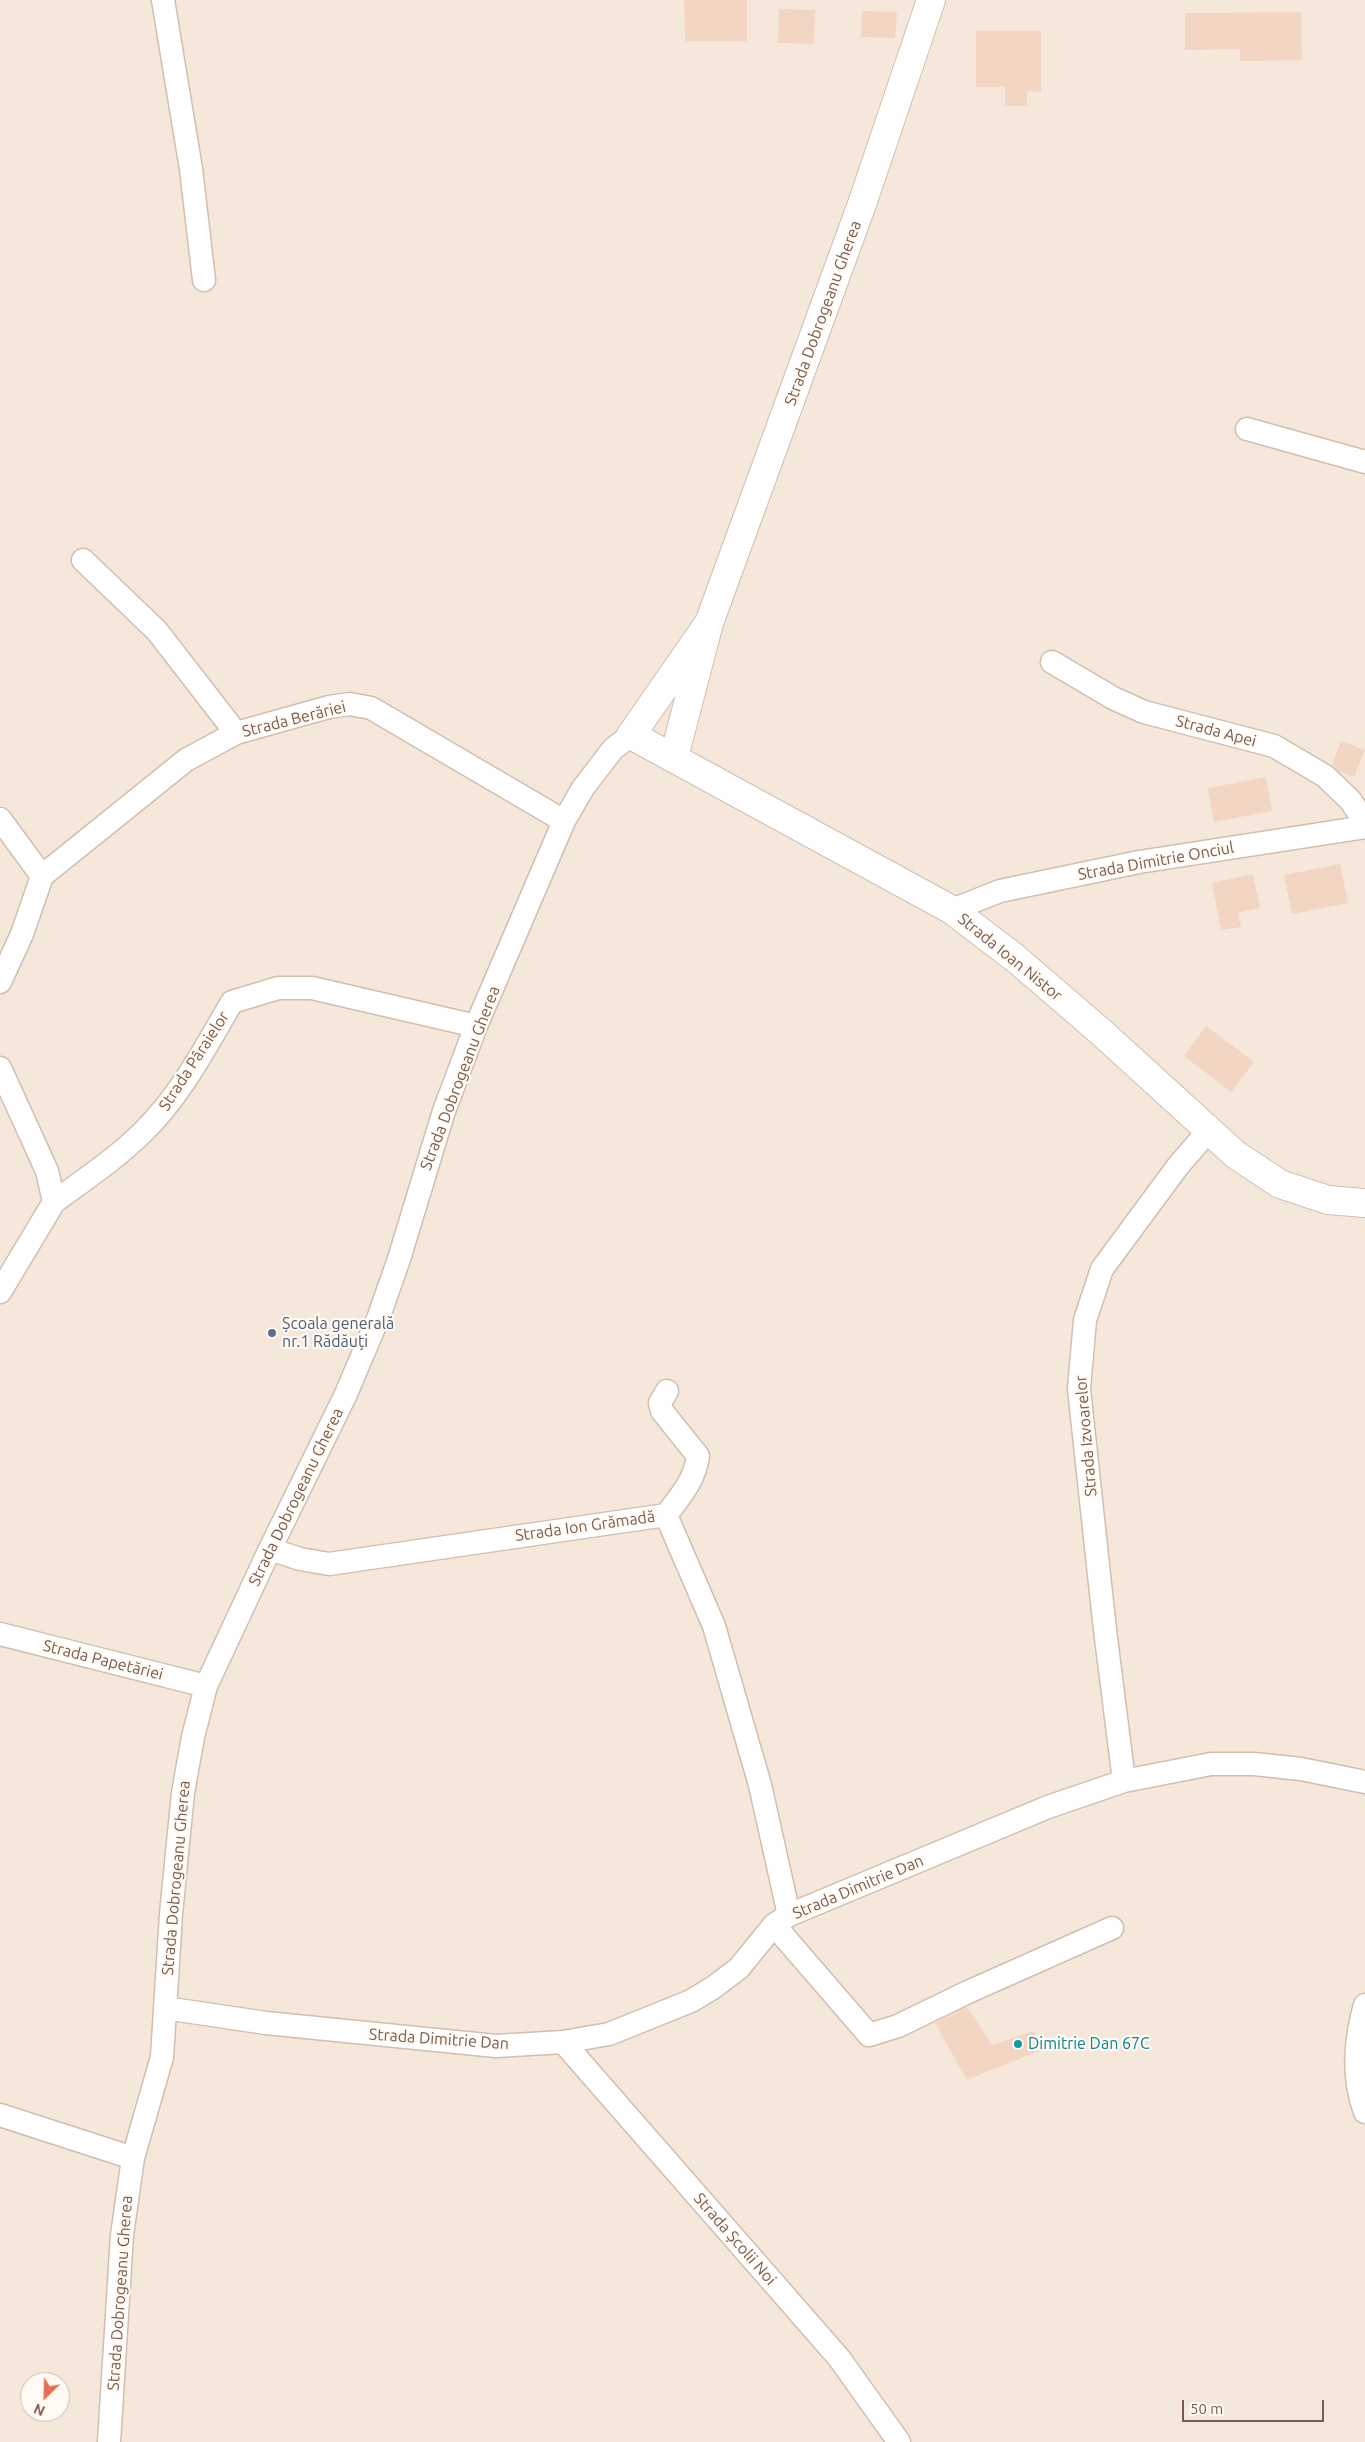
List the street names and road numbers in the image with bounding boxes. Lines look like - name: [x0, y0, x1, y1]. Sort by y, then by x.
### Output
- street label: Strada Dobrogeanu Gherea: [781, 218, 865, 408]
- street label: Strada Berăriei: [240, 697, 348, 741]
- street label: Strada Apei: [1174, 711, 1258, 751]
- street label: Strada Dimitrie Onciul: [1077, 838, 1235, 884]
- street label: Strada Ioan Nistor: [954, 909, 1066, 1005]
- street label: Strada Dobrogeanu Gherea: [416, 983, 504, 1173]
- street label: Strada Pâraielor: [155, 1008, 233, 1114]
- street label: Strada Izvoarelor: [1071, 1375, 1101, 1497]
- street label: Strada Dobrogeanu Gherea: [245, 1405, 347, 1589]
- street label: Strada Ion Grămadă: [514, 1507, 656, 1545]
- street label: Strada Papetăriei: [41, 1636, 165, 1684]
- street label: Strada Dobrogeanu Gherea: [158, 1780, 194, 1976]
- street label: Strada Dimitrie Dan: [790, 1851, 926, 1923]
- street label: Strada Dimitrie Dan: [368, 2025, 510, 2053]
- street label: Strada Școlii Noi: [690, 2189, 780, 2289]
- street label: Strada Dobrogeanu Gherea: [104, 2195, 136, 2391]

